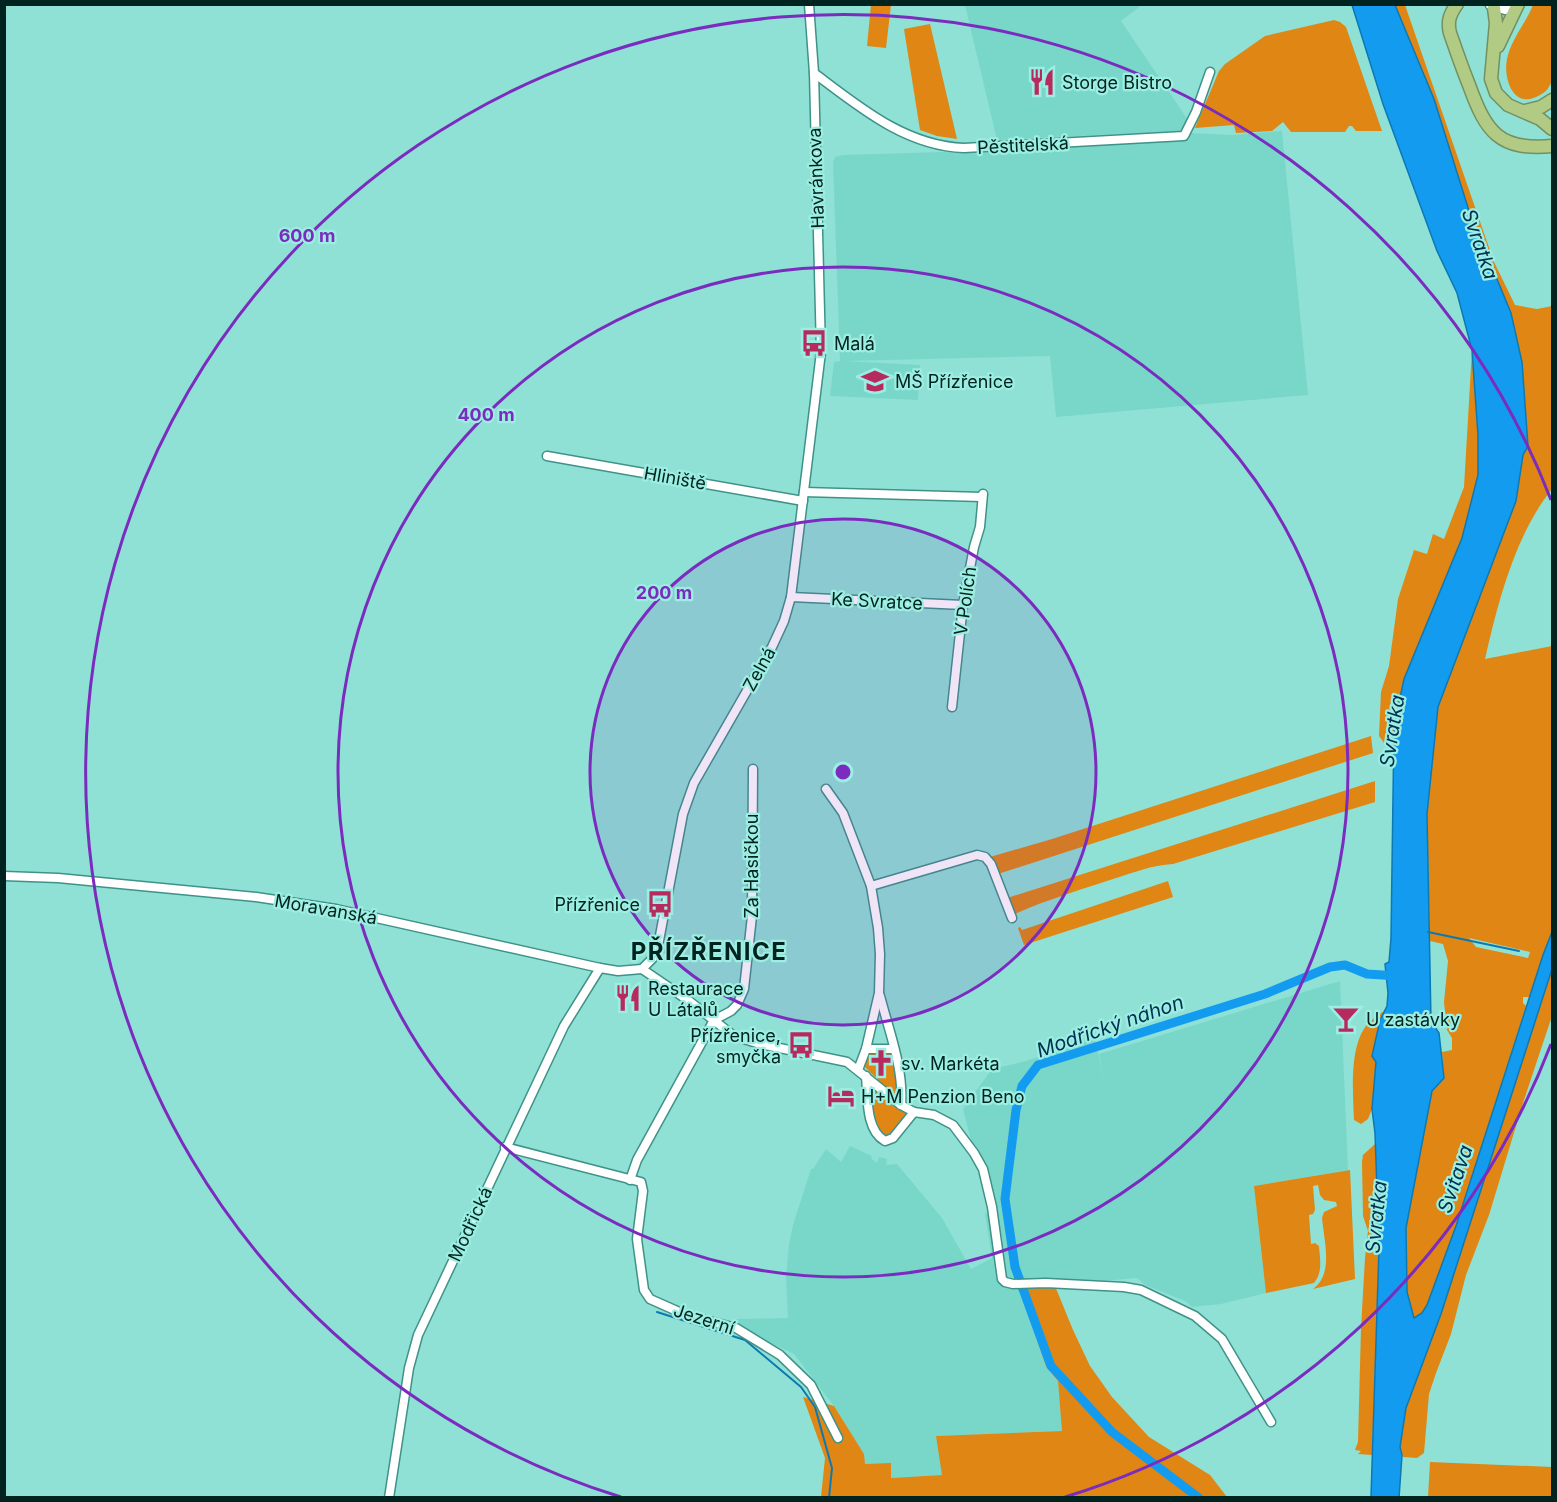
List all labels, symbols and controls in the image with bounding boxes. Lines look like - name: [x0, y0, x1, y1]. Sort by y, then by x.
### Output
- restaurant icon: Storge Bistro: [1027, 67, 1057, 97]
- place label: Storge Bistro: [1062, 72, 1172, 93]
- street label: Havránkova: [804, 127, 828, 229]
- street label: Pěstitelská: [977, 132, 1069, 158]
- water label: Svratka: [1457, 206, 1503, 282]
- text: 600 m: [279, 225, 335, 246]
- bus stop icon: Malá: [799, 328, 829, 358]
- place label: Malá: [834, 333, 875, 354]
- school or university icon: MŠ Přízřenice: [860, 366, 890, 396]
- place label: MŠ Přízřenice: [895, 370, 1013, 392]
- text: 400 m: [457, 404, 515, 425]
- street label: Hliniště: [642, 462, 708, 494]
- street label: V Polích: [950, 565, 980, 637]
- text: 200 m: [636, 582, 692, 603]
- street label: Ke Svratce: [831, 588, 923, 614]
- street label: Zelná: [738, 643, 780, 695]
- water label: Svratka: [1374, 693, 1410, 769]
- centre of rings: [833, 762, 853, 782]
- street label: Za Hasičkou: [741, 813, 762, 919]
- bus stop icon: Přízřenice: [645, 889, 675, 919]
- street label: Moravanská: [273, 890, 379, 928]
- place label: Přízřenice: [554, 894, 640, 915]
- district label: PŘÍZŘENICE: [631, 936, 787, 966]
- place label: Restaurace U Látalů: [648, 978, 744, 1020]
- restaurant icon: Restaurace U Látalů: [613, 983, 643, 1013]
- water label: Modřický náhon: [1033, 990, 1187, 1062]
- bar icon: U zastávky: [1331, 1004, 1361, 1034]
- place label: U zastávky: [1366, 1009, 1460, 1030]
- place label: Přízřenice, smyčka: [690, 1025, 781, 1067]
- bus stop icon: Přízřenice, smyčka: [786, 1030, 816, 1060]
- church icon: sv. Markéta: [866, 1048, 896, 1078]
- place label: sv. Markéta: [901, 1053, 1000, 1074]
- hotel icon: H+M Penzion Beno: [826, 1081, 856, 1111]
- place label: H+M Penzion Beno: [861, 1086, 1025, 1107]
- water label: Svitava: [1432, 1142, 1478, 1216]
- water label: Svratka: [1360, 1179, 1392, 1255]
- street label: Modřická: [444, 1183, 496, 1265]
- street label: Jezerní: [671, 1299, 738, 1339]

